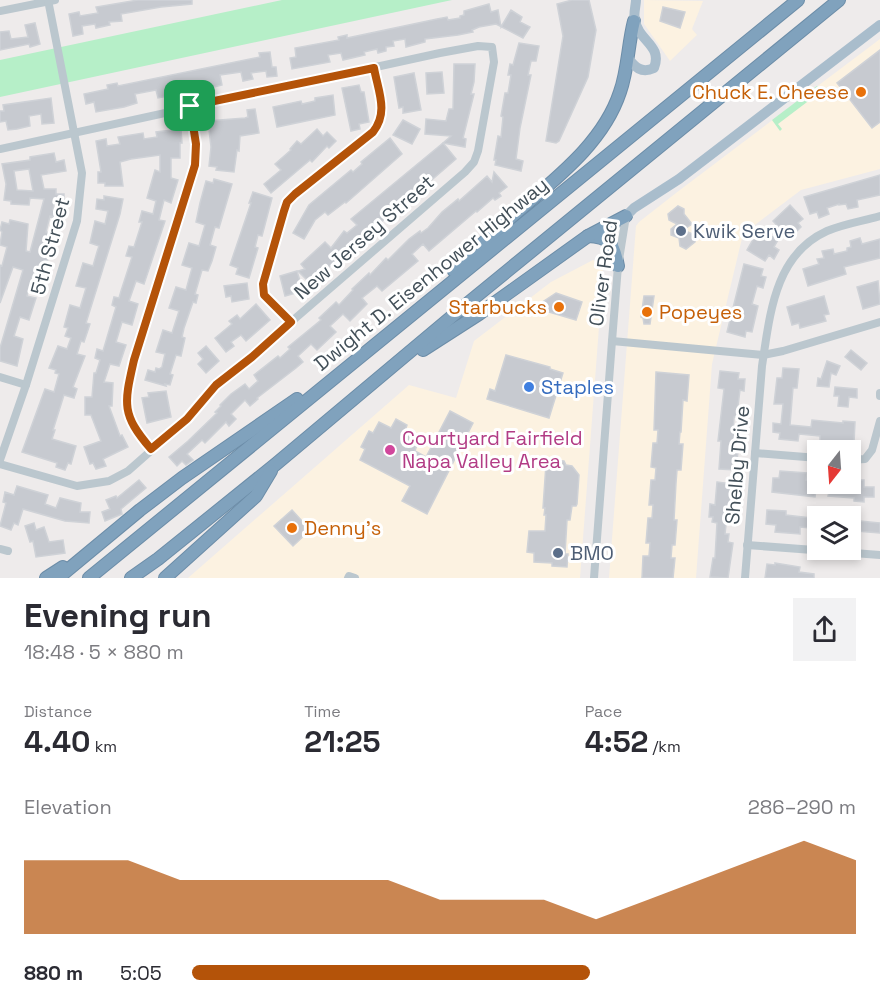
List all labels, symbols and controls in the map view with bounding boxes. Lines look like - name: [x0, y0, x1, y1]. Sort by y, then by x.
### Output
- place label: Chuck E. Cheese: [692, 79, 849, 105]
- pin: [164, 80, 215, 131]
- marker: Chuck E. Cheese: [854, 85, 868, 99]
- icon: arrive: [173, 89, 206, 122]
- street label: New Jersey Street: [288, 169, 440, 305]
- street label: Dwight D. Eisenhower Highway: [309, 172, 553, 376]
- street label: 5th Street: [25, 194, 75, 298]
- street label: Oliver Road: [583, 218, 623, 328]
- place label: Kwik Serve: [693, 218, 795, 244]
- marker: Kwik Serve: [674, 224, 688, 238]
- place label: Starbucks: [448, 294, 547, 320]
- place label: Popeyes: [659, 299, 742, 325]
- marker: Starbucks: [552, 300, 566, 314]
- marker: Popeyes: [640, 305, 654, 319]
- place label: Staples: [541, 374, 614, 400]
- marker: Staples: [522, 380, 536, 394]
- street label: Shelby Drive: [719, 404, 755, 526]
- place label: Courtyard Fairfield Napa Valley Area: [402, 425, 583, 474]
- north arrow: [807, 440, 861, 494]
- map controls: [807, 440, 861, 560]
- marker: Courtyard Fairfield Napa Valley Area: [383, 443, 397, 457]
- button: layers: [807, 506, 861, 560]
- place label: Denny's: [304, 515, 381, 541]
- marker: Denny's: [285, 521, 299, 535]
- place label: BMO: [570, 540, 614, 566]
- marker: BMO: [551, 546, 565, 560]
- text: Evening run: [24, 595, 212, 637]
- button: share: [793, 598, 856, 661]
- text: 18:48 · 5 × 880 m: [24, 639, 184, 665]
- text: Distance: [24, 701, 92, 722]
- text: Time: [304, 701, 341, 722]
- text: Pace: [585, 701, 622, 722]
- text: 4.40: [24, 722, 91, 761]
- text: 21:25: [304, 722, 380, 761]
- text: 4:52: [585, 722, 648, 761]
- text: km: [91, 736, 117, 757]
- text: /km: [648, 736, 681, 757]
- text: Elevation: [24, 794, 112, 820]
- text: 286–290 m: [748, 794, 856, 820]
- text: 880 m: [24, 960, 83, 986]
- text: 5:05: [120, 960, 162, 986]

